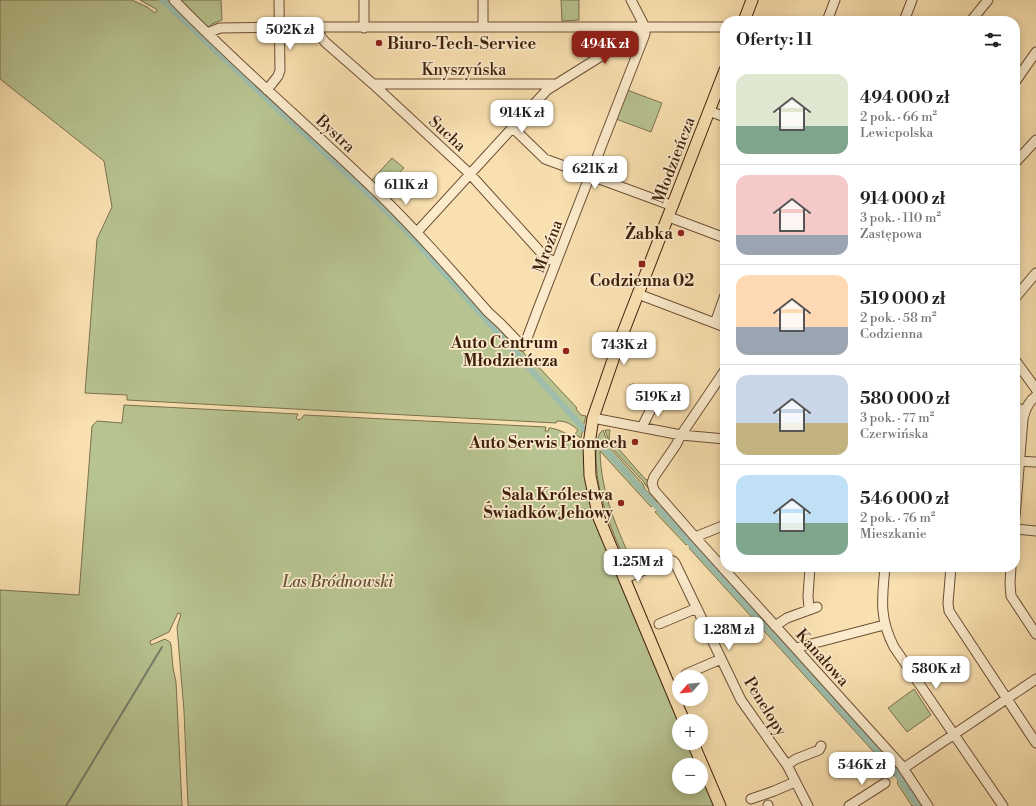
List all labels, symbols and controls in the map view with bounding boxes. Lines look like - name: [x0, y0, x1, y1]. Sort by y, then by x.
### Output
- pin: 502K zł: [253, 17, 327, 51]
- text: 502K zł: [266, 22, 314, 38]
- text: Oferty: 11: [736, 29, 813, 51]
- icon: filters: [982, 29, 1004, 51]
- pin: 494K zł: [568, 31, 642, 65]
- place label: Biuro-Tech-Service: [387, 34, 537, 54]
- text: 494K zł: [581, 36, 629, 52]
- marker: Biuro-Tech-Service: [374, 38, 384, 48]
- street label: Knyszyńska: [422, 60, 507, 80]
- text: 494 000 zł: [860, 87, 950, 109]
- icon: home: [768, 90, 816, 138]
- pin: 914K zł: [485, 100, 559, 134]
- text: 914K zł: [499, 105, 545, 121]
- text: 2 pok. · 66 m²: [860, 109, 937, 125]
- street label: Bystra: [311, 110, 360, 157]
- street label: Sucha: [424, 111, 471, 157]
- street label: Młodzieńcza: [648, 113, 700, 207]
- text: Lewicpolska: [860, 125, 933, 141]
- pin: 621K zł: [558, 156, 632, 190]
- text: 621K zł: [572, 161, 618, 177]
- pin: 611K zł: [369, 172, 443, 206]
- text: 611K zł: [384, 177, 428, 193]
- text: 914 000 zł: [860, 188, 945, 210]
- icon: home: [768, 191, 816, 239]
- text: 3 pok. · 110 m²: [860, 210, 941, 226]
- street label: Mroźna: [529, 216, 567, 276]
- place label: Żabka: [626, 222, 673, 244]
- text: Zastępowa: [860, 226, 922, 242]
- marker: Żabka: [676, 228, 686, 238]
- marker: Codzienna 02: [637, 259, 647, 269]
- place label: Codzienna 02: [590, 271, 694, 291]
- text: 519 000 zł: [860, 288, 945, 310]
- icon: home: [768, 291, 816, 339]
- text: 2 pok. · 58 m²: [860, 310, 936, 326]
- text: Codzienna: [860, 326, 923, 342]
- pin: 743K zł: [587, 332, 661, 366]
- place label: Auto Centrum Młodzieńcza: [450, 333, 558, 371]
- text: 743K zł: [601, 337, 647, 353]
- marker: Auto Centrum Młodzieńcza: [561, 346, 571, 356]
- pin: 519K zł: [621, 384, 695, 418]
- text: 580 000 zł: [860, 388, 950, 410]
- text: 519K zł: [635, 389, 681, 405]
- icon: home: [768, 391, 816, 439]
- text: 3 pok. · 77 m²: [860, 410, 934, 426]
- text: Czerwińska: [860, 426, 928, 442]
- place label: Auto Serwis Piomech: [468, 433, 627, 453]
- marker: Auto Serwis Piomech: [630, 437, 640, 447]
- place label: Sala Królestwa Świadków Jehowy: [484, 485, 614, 523]
- text: 546 000 zł: [860, 488, 949, 510]
- icon: home: [768, 491, 816, 539]
- marker: Sala Królestwa Świadków Jehowy: [616, 498, 626, 508]
- text: 2 pok. · 76 m²: [860, 510, 935, 526]
- text: Mieszkanie: [860, 526, 927, 542]
- pin: 1.25M zł: [597, 549, 679, 583]
- text: 1.25M zł: [613, 554, 663, 570]
- park label: Las Bródnowski: [281, 572, 394, 592]
- pin: 1.28M zł: [688, 617, 770, 651]
- text: 1.28M zł: [704, 622, 754, 638]
- street label: Kanałowa: [791, 625, 854, 691]
- pin: 580K zł: [899, 656, 973, 690]
- text: 580K zł: [912, 661, 960, 677]
- north arrow: [672, 670, 708, 706]
- map controls: [672, 670, 708, 794]
- street label: Penelopy: [739, 673, 791, 740]
- button: +: [672, 714, 708, 750]
- pin: 546K zł: [825, 752, 899, 786]
- text: 546K zł: [838, 757, 886, 773]
- button: −: [672, 758, 708, 794]

